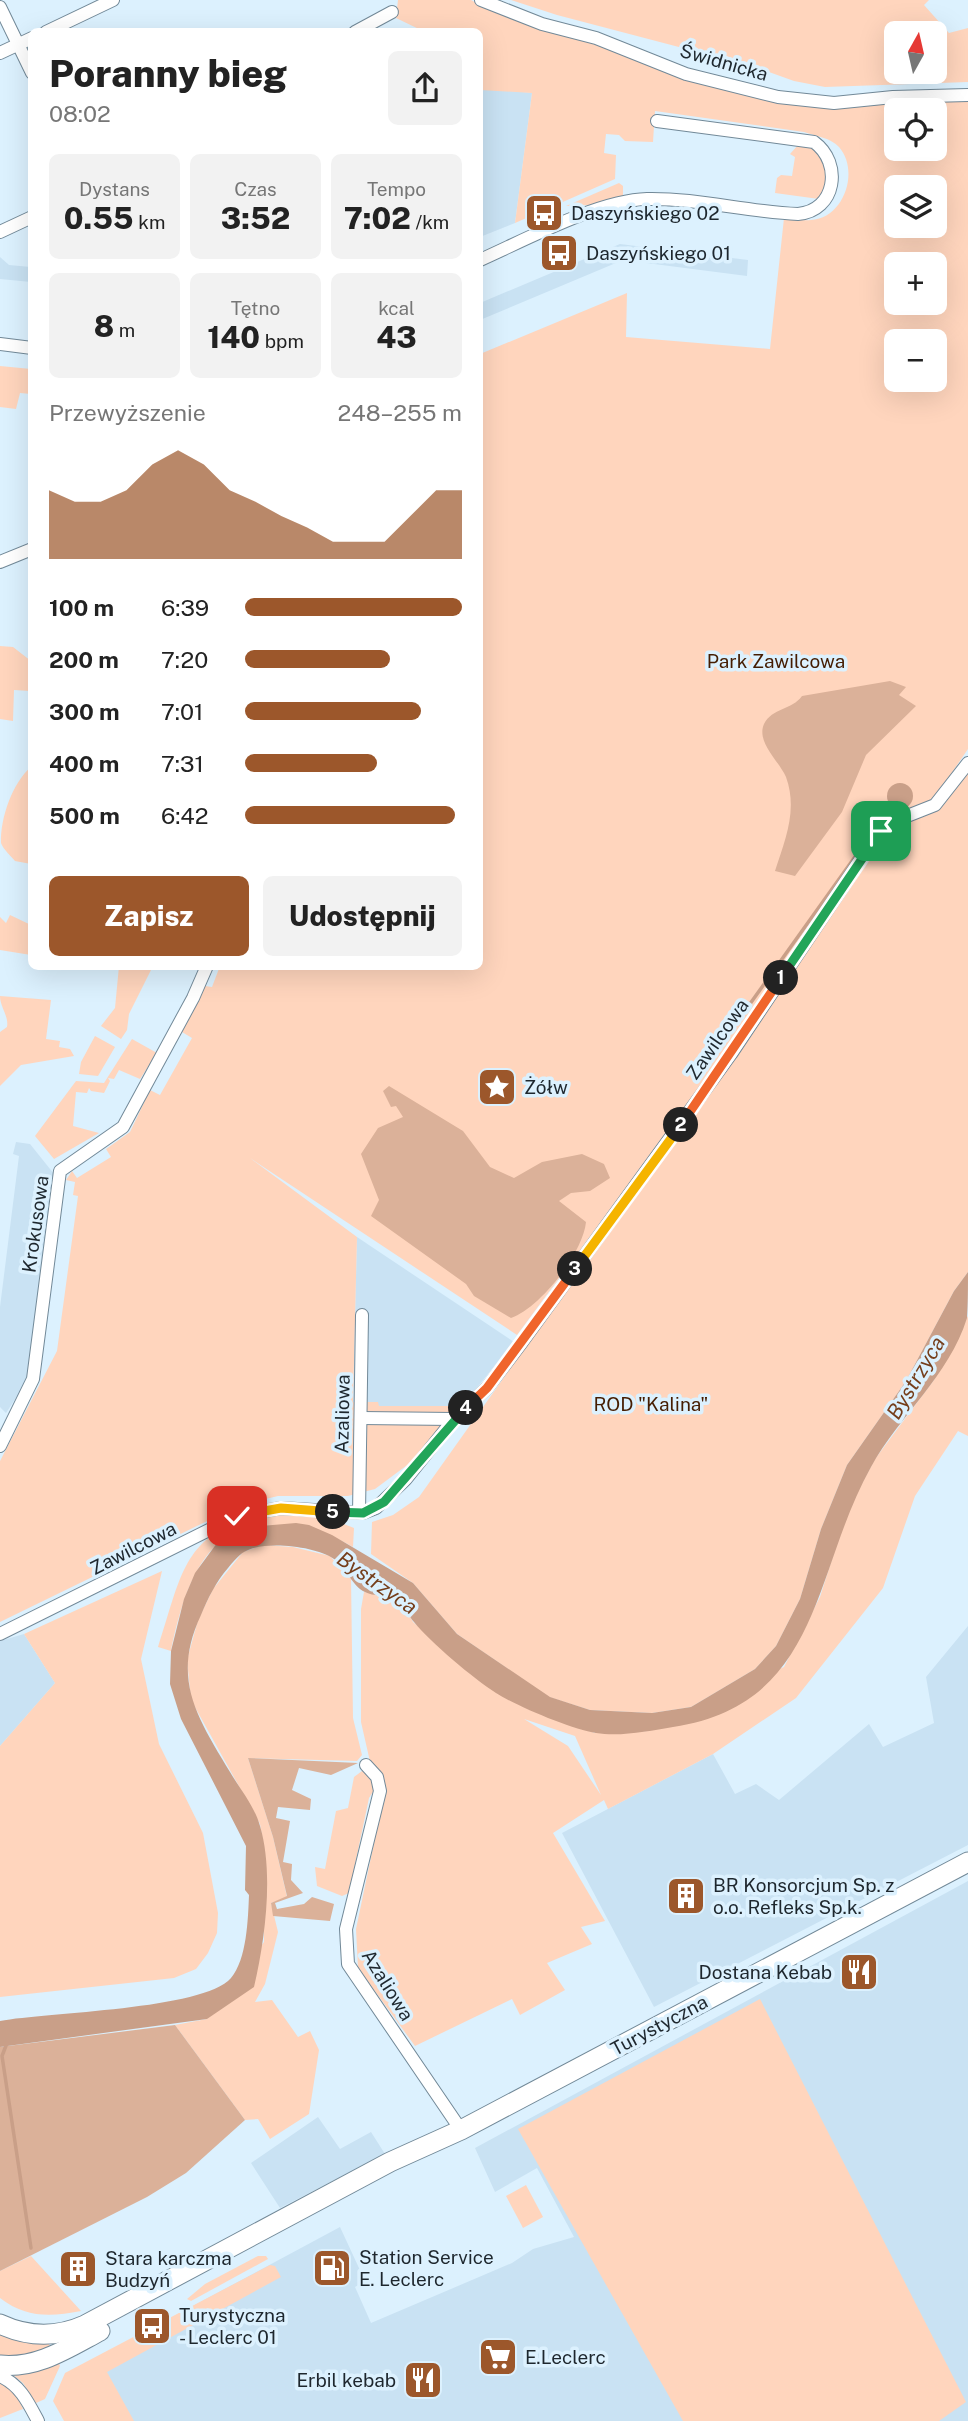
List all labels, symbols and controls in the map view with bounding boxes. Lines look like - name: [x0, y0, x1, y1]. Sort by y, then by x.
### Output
- north arrow: [884, 21, 947, 84]
- map controls: [884, 21, 947, 392]
- street label: Świdnicka: [677, 39, 771, 85]
- text: Poranny bieg: [49, 51, 287, 96]
- button: share: [388, 51, 462, 125]
- button: locate: [884, 98, 947, 161]
- text: 08:02: [49, 100, 111, 127]
- button: layers: [884, 175, 947, 238]
- text: Dystans: [79, 178, 150, 200]
- text: Czas: [234, 178, 277, 200]
- text: Tempo: [367, 178, 426, 200]
- bus stop icon: Daszyńskiego 02: [523, 192, 565, 234]
- text: 0.55: [64, 200, 134, 236]
- text: 3:52: [221, 200, 290, 236]
- text: 7:02: [344, 200, 411, 236]
- place label: Daszyńskiego 02: [571, 202, 720, 224]
- text: km: [134, 211, 165, 233]
- text: /km: [411, 211, 449, 233]
- bus stop icon: Daszyńskiego 01: [538, 232, 580, 274]
- place label: Daszyńskiego 01: [586, 242, 731, 264]
- button: +: [884, 252, 947, 315]
- text: Tętno: [231, 297, 280, 319]
- text: kcal: [378, 297, 415, 319]
- text: 8: [94, 308, 114, 344]
- text: m: [114, 319, 135, 341]
- text: 140: [207, 319, 260, 355]
- text: 43: [376, 319, 417, 355]
- button: −: [884, 329, 947, 392]
- text: bpm: [260, 330, 304, 352]
- text: Przewyższenie: [49, 399, 206, 426]
- text: 248–255 m: [338, 399, 462, 426]
- text: 100 m: [49, 594, 114, 621]
- text: 6:39: [161, 594, 209, 621]
- text: 200 m: [49, 646, 119, 673]
- text: 7:20: [161, 646, 208, 673]
- park label: Park Zawilcowa: [707, 650, 845, 672]
- text: 300 m: [49, 698, 120, 725]
- text: 7:01: [161, 698, 203, 725]
- text: 400 m: [49, 750, 119, 777]
- text: 7:31: [161, 750, 204, 777]
- pin: [851, 801, 911, 861]
- text: 500 m: [49, 802, 120, 829]
- text: 6:42: [161, 802, 209, 829]
- icon: arrive: [862, 812, 900, 850]
- button: Zapisz: [49, 876, 249, 956]
- button: Udostępnij: [263, 876, 462, 956]
- pin: 1: [764, 960, 798, 996]
- text: 1: [776, 966, 785, 988]
- street label: Zawilcowa: [681, 994, 753, 1084]
- place icon: Żółw: [476, 1066, 518, 1108]
- place label: Żółw: [524, 1076, 568, 1098]
- pin: 2: [664, 1108, 698, 1142]
- text: 2: [674, 1113, 687, 1135]
- street label: Krokusowa: [17, 1174, 53, 1274]
- pin: 3: [558, 1252, 592, 1286]
- text: 3: [568, 1257, 581, 1279]
- water label: Bystrzyca: [881, 1332, 950, 1424]
- street label: Azaliowa: [330, 1374, 354, 1454]
- pin: 4: [448, 1390, 484, 1426]
- park label: ROD "Kalina": [594, 1393, 708, 1415]
- text: 4: [459, 1396, 472, 1418]
- pin: [207, 1486, 267, 1546]
- pin: 5: [316, 1494, 350, 1530]
- icon: check: [218, 1497, 256, 1535]
- text: 5: [326, 1500, 339, 1522]
- street label: Zawilcowa: [86, 1517, 180, 1579]
- water label: Bystrzyca: [332, 1546, 422, 1619]
- place label: BR Konsorcjum Sp. z o.o. Refleks Sp.k.: [713, 1874, 894, 1918]
- building icon: BR Konsorcjum Sp. z o.o. Refleks Sp.k.: [665, 1875, 707, 1917]
- street label: Azaliowa: [358, 1946, 418, 2024]
- restaurant icon: Dostana Kebab: [838, 1951, 880, 1993]
- place label: Dostana Kebab: [699, 1961, 832, 1983]
- street label: Turystyczna: [607, 1990, 711, 2060]
- place label: Station Service E. Leclerc: [359, 2246, 494, 2290]
- place label: Stara karczma Budzyń: [105, 2247, 232, 2291]
- fuel station icon: Station Service E. Leclerc: [311, 2247, 353, 2289]
- building icon: Stara karczma Budzyń: [57, 2248, 99, 2290]
- place label: Turystyczna - Leclerc 01: [179, 2304, 285, 2348]
- bus stop icon: Turystyczna - Leclerc 01: [131, 2305, 173, 2347]
- supermarket icon: E.Leclerc: [477, 2336, 519, 2378]
- place label: E.Leclerc: [525, 2346, 606, 2368]
- restaurant icon: Erbil kebab: [402, 2359, 444, 2401]
- place label: Erbil kebab: [296, 2369, 396, 2391]

